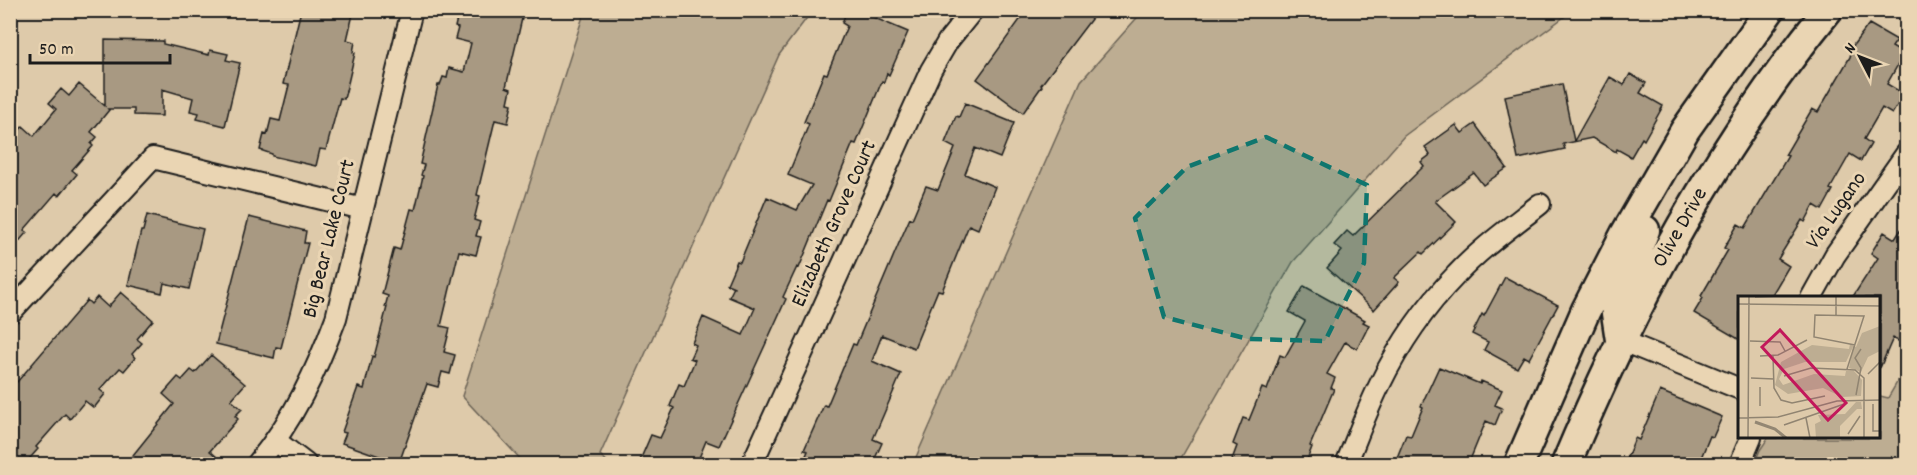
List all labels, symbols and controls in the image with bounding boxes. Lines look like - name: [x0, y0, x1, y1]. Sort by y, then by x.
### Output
- scale bar: [30, 27, 170, 65]
- north arrow: [1830, 27, 1890, 87]
- text: 50 m: [39, 38, 74, 63]
- text: N: [1840, 38, 1862, 59]
- street label: Elizabeth Grove Court: [784, 136, 886, 312]
- street label: Big Bear Lake Court: [295, 157, 365, 321]
- street label: Via Lugano: [1799, 166, 1875, 256]
- street label: Olive Drive: [1646, 182, 1716, 274]
- inset map: [1738, 296, 1881, 439]

